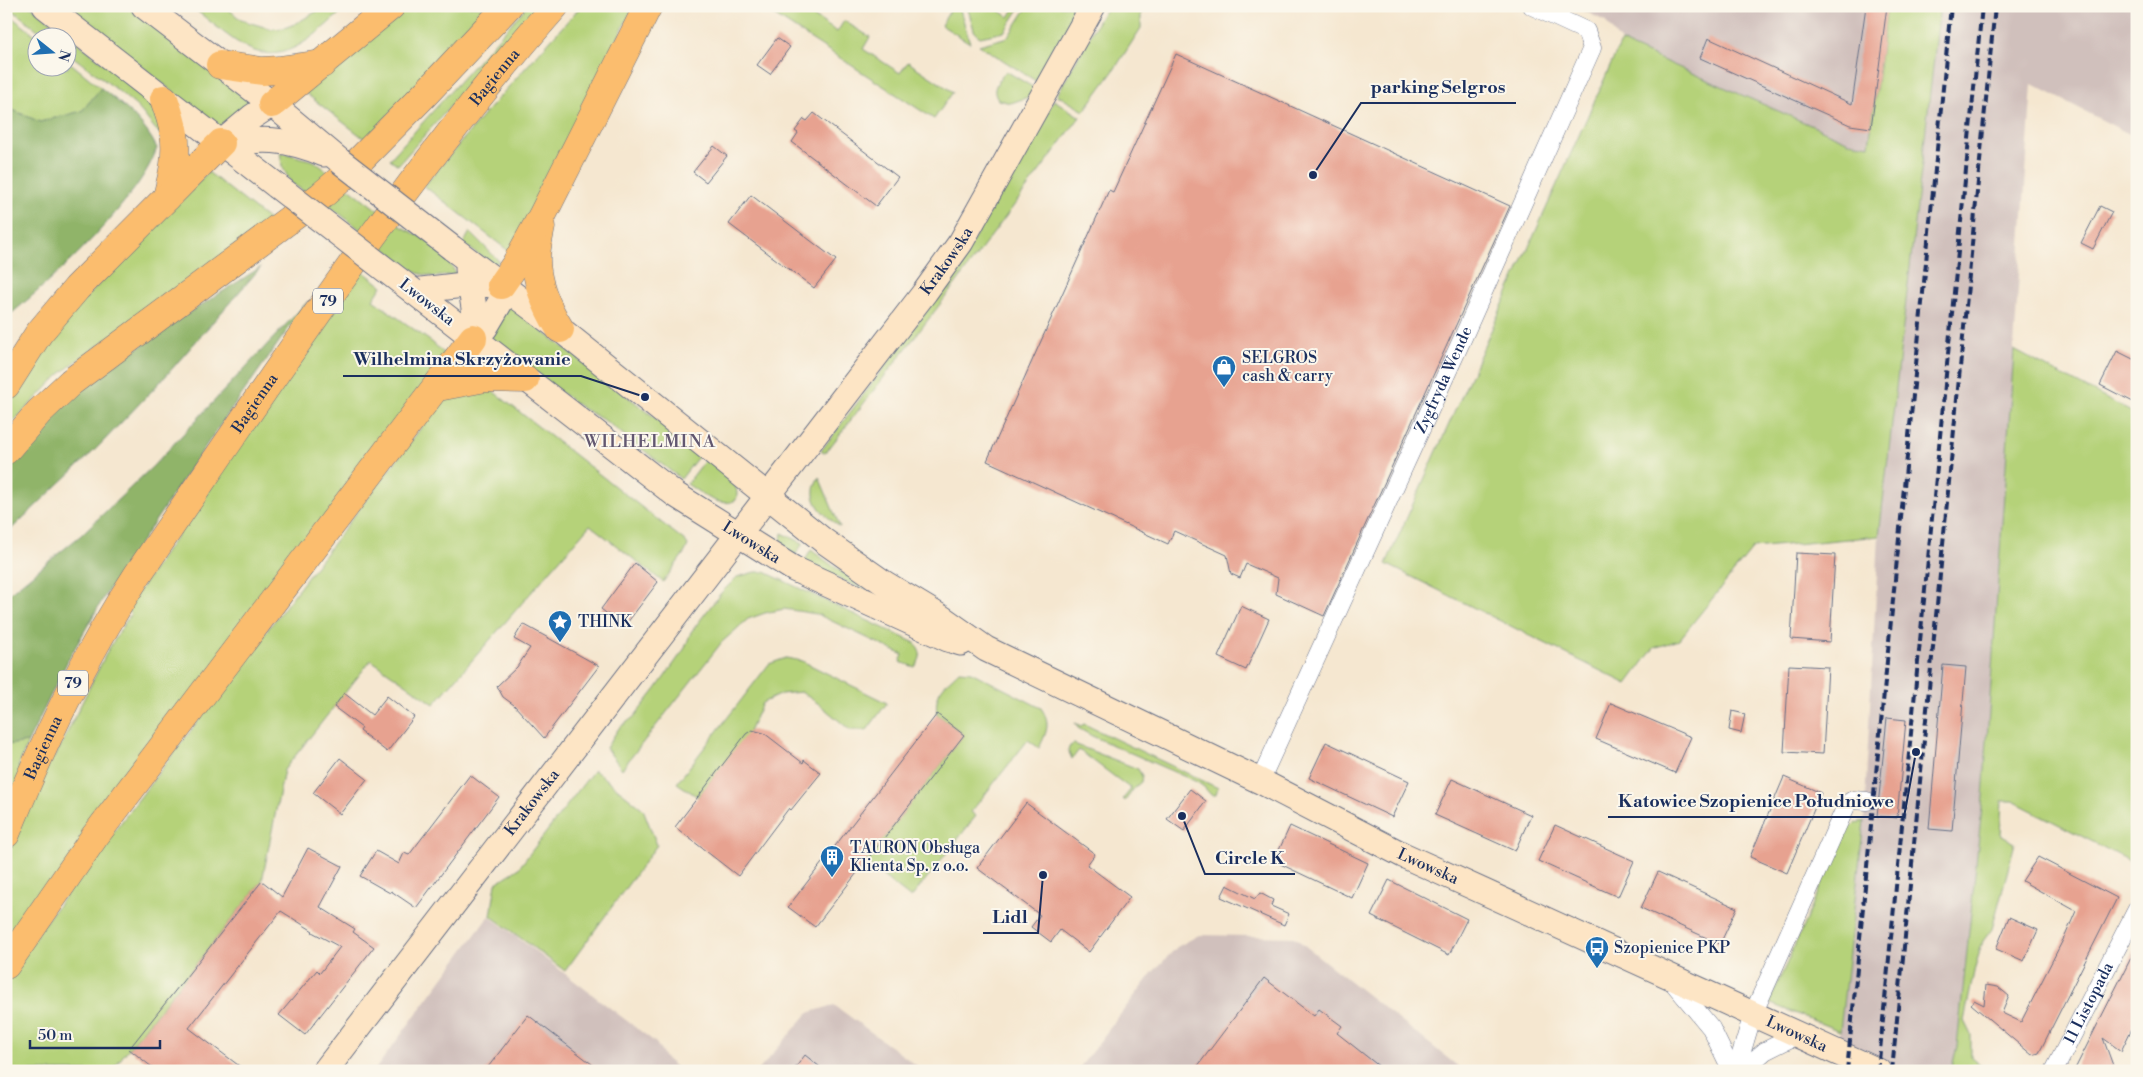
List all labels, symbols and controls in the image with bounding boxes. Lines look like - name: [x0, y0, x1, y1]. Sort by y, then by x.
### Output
- north arrow: [28, 28, 78, 78]
- street label: Bagienna: [465, 44, 525, 111]
- text: N: [53, 48, 74, 63]
- callout: parking Selgros: [1361, 70, 1516, 103]
- text: parking Selgros: [1371, 76, 1506, 99]
- street label: Krakowska: [916, 223, 978, 299]
- street label: Lwowska: [395, 274, 460, 330]
- road number: 79: [313, 288, 343, 314]
- street label: Zygfryda Wende: [1410, 323, 1477, 437]
- callout: Wilhelmina Skrzyżowanie: [343, 343, 581, 376]
- text: Wilhelmina Skrzyżowanie: [352, 348, 571, 371]
- place label: SELGROS cash & carry: [1242, 348, 1333, 386]
- shop icon: SELGROS cash & carry: [1211, 354, 1237, 388]
- street label: Bagienna: [227, 369, 283, 438]
- district label: WILHELMINA: [583, 430, 716, 453]
- street label: Lwowska: [719, 517, 785, 569]
- place icon: THINK: [547, 609, 573, 643]
- place label: THINK: [578, 612, 633, 632]
- road number: 79: [58, 670, 88, 696]
- street label: Bagienna: [20, 712, 67, 784]
- street label: Krakowska: [500, 764, 564, 840]
- callout: Katowice Szopienice Południowe: [1608, 784, 1904, 817]
- text: Katowice Szopienice Południowe: [1618, 790, 1894, 813]
- place label: TAURON Obsługa Klienta Sp. z o.o.: [850, 838, 981, 876]
- callout: Circle K: [1205, 841, 1295, 874]
- building icon: TAURON Obsługa Klienta Sp. z o.o.: [819, 844, 845, 878]
- street label: Lwowska: [1394, 844, 1463, 889]
- text: Circle K: [1215, 847, 1285, 870]
- callout: Lidl: [983, 900, 1038, 933]
- text: Lidl: [992, 906, 1028, 929]
- bus stop icon: Szopienice PKP: [1584, 935, 1610, 969]
- place label: Szopienice PKP: [1614, 938, 1730, 958]
- street label: 11 Listopada: [2059, 958, 2118, 1048]
- street label: Lwowska: [1763, 1011, 1831, 1057]
- scale bar: [30, 1017, 160, 1049]
- text: 50 m: [38, 1026, 72, 1045]

